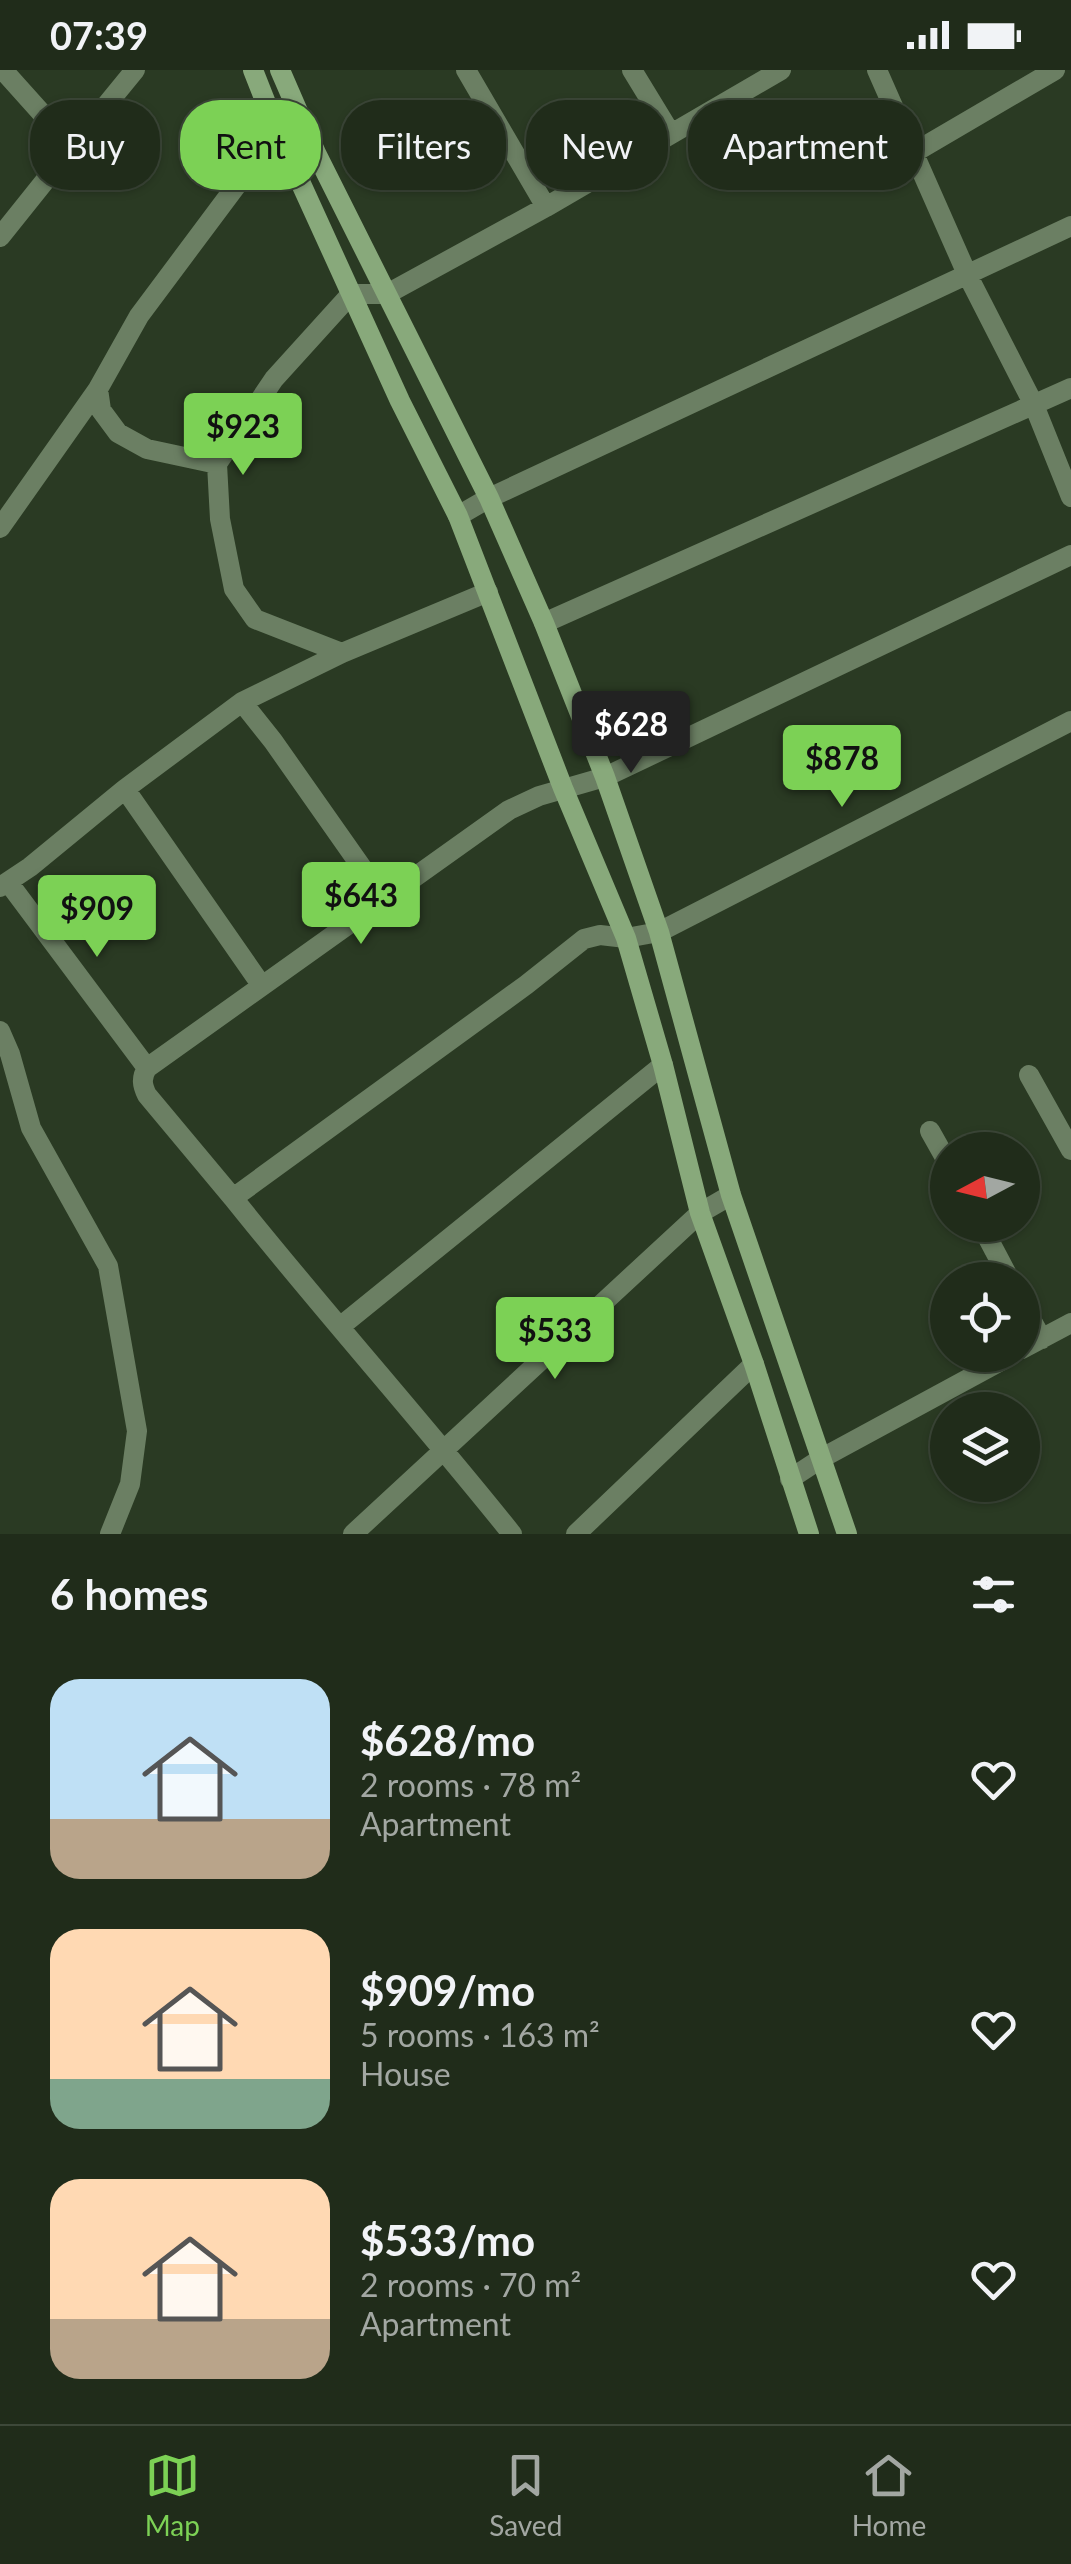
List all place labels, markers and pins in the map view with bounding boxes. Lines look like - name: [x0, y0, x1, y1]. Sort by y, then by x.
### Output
- pin: $923: [184, 393, 302, 478]
- pin: $628: [572, 691, 690, 776]
- pin: $878: [783, 725, 901, 810]
- pin: $643: [302, 862, 420, 947]
- pin: $909: [38, 875, 156, 960]
- pin: $533: [496, 1297, 614, 1382]

